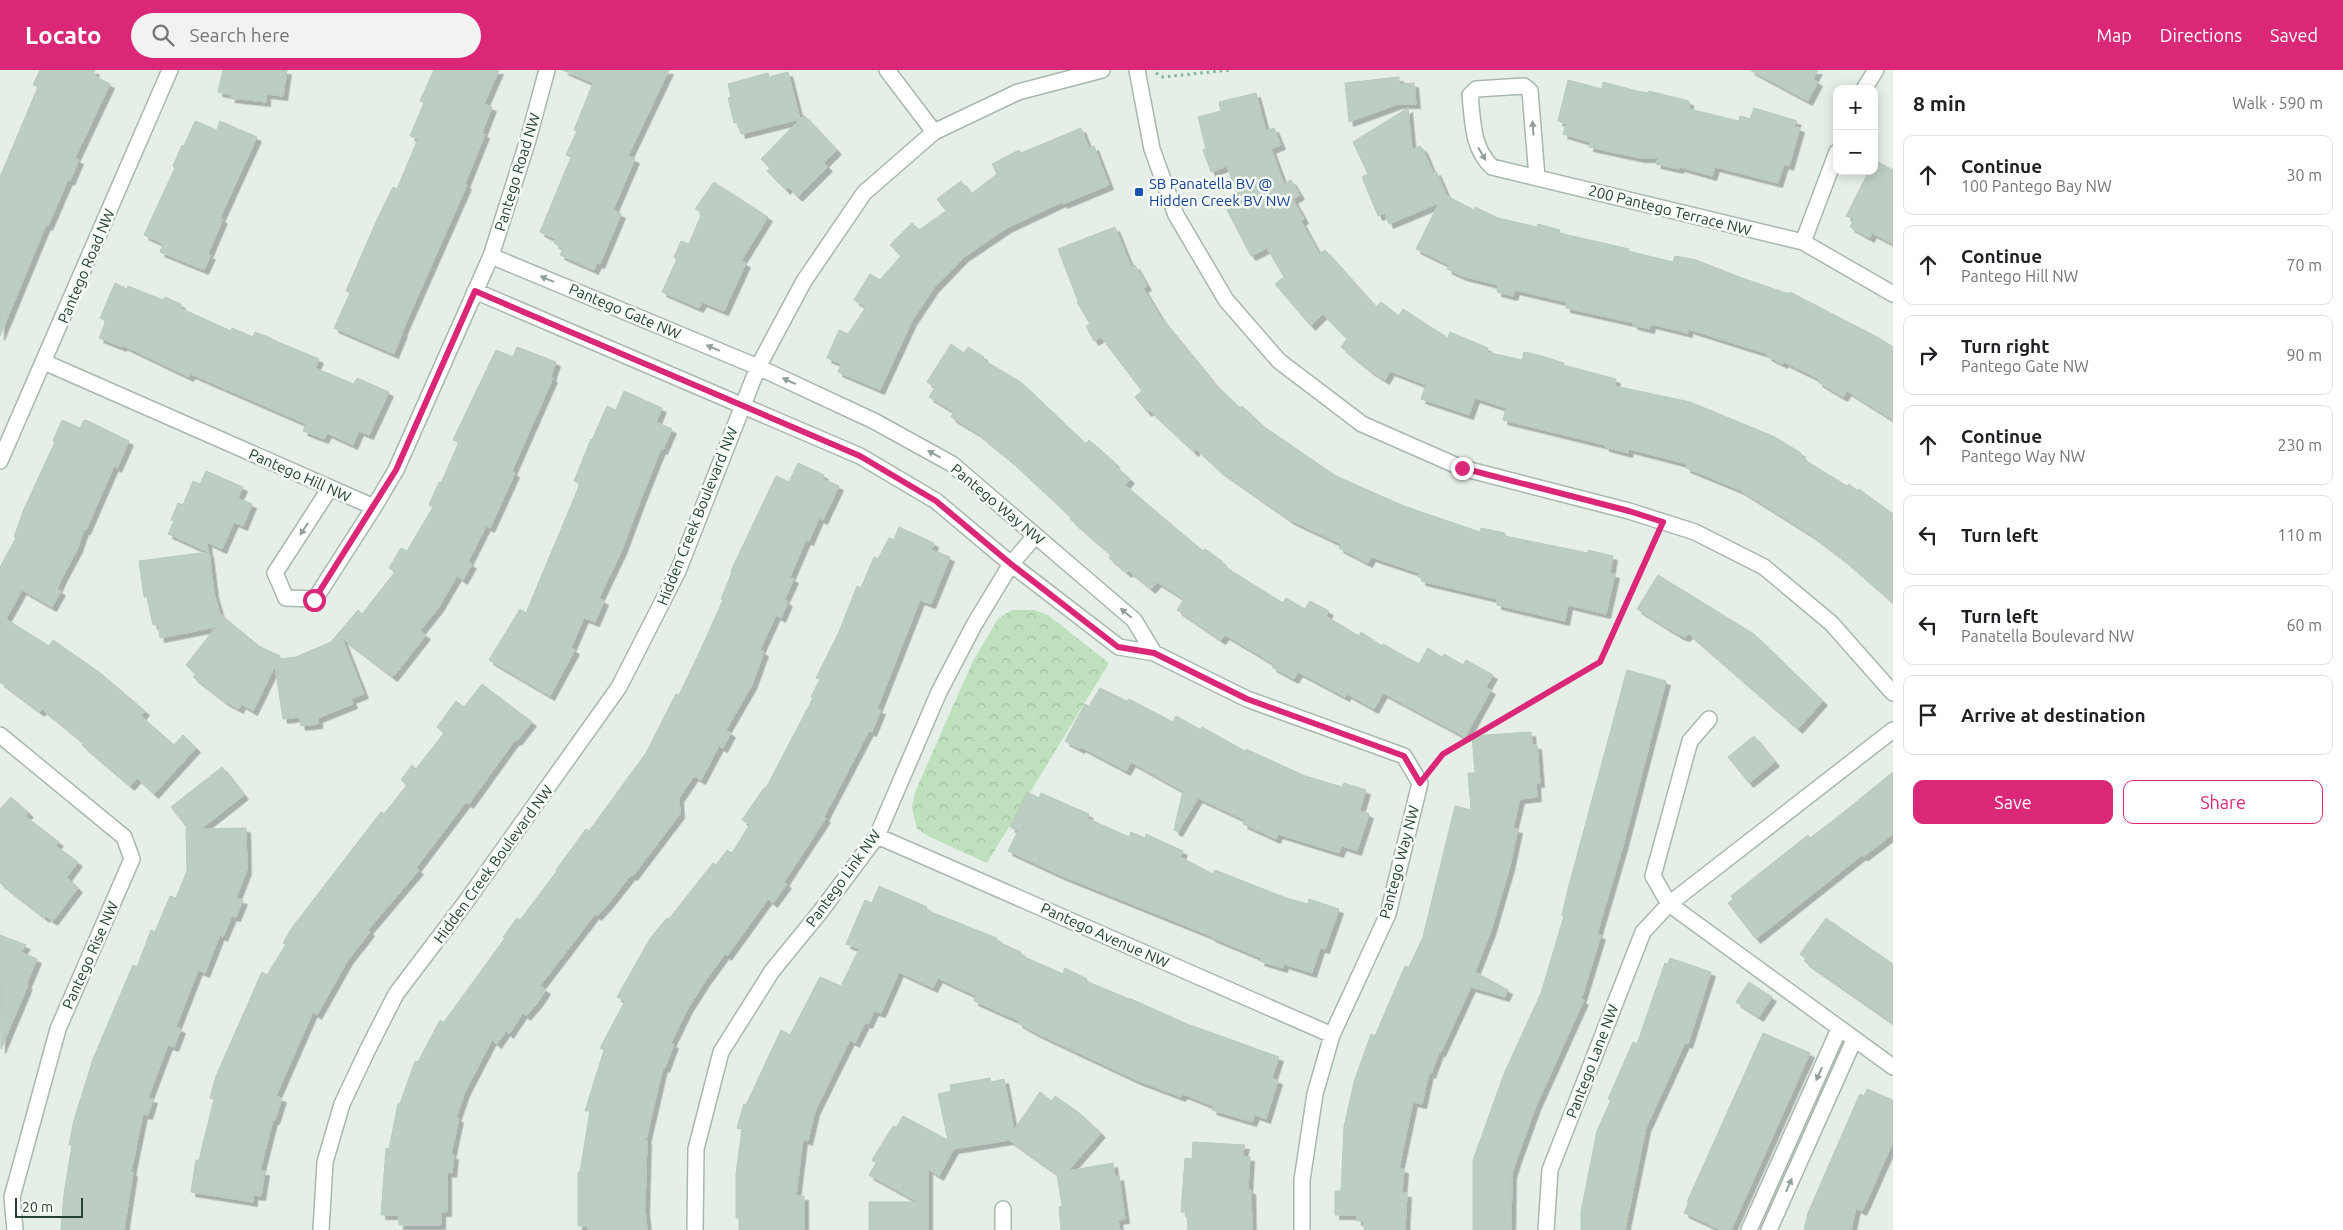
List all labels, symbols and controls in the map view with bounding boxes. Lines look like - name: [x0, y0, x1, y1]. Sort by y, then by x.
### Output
- search box: [131, 13, 481, 58]
- icon: search: [149, 21, 177, 49]
- text: Locato: [25, 22, 101, 49]
- text: Search here: [189, 24, 290, 46]
- text: Map: [2096, 25, 2132, 45]
- text: Directions: [2160, 25, 2242, 45]
- text: Saved: [2270, 25, 2318, 45]
- map controls: [1833, 85, 1878, 175]
- button: +: [1833, 85, 1878, 130]
- text: 8 min: [1913, 91, 1966, 115]
- text: Walk · 590 m: [2232, 94, 2323, 112]
- street label: Pantego Road NW: [491, 111, 543, 233]
- one-way arrow: [1529, 120, 1537, 136]
- button: −: [1833, 130, 1878, 175]
- one-way arrow: [1477, 147, 1486, 160]
- text: Continue: [1961, 155, 2042, 177]
- icon: ahead: [1914, 161, 1942, 189]
- text: 30 m: [2286, 166, 2322, 184]
- place label: SB Panatella BV @ Hidden Creek BV NW: [1149, 175, 1290, 209]
- text: 100 Pantego Bay NW: [1961, 177, 2112, 195]
- street label: 200 Pantego Terrace NW: [1587, 182, 1753, 238]
- marker: SB Panatella BV @ Hidden Creek BV NW: [1133, 186, 1145, 198]
- street label: Pantego Road NW: [54, 206, 118, 326]
- text: Continue: [1961, 245, 2042, 267]
- icon: ahead: [1914, 251, 1942, 279]
- text: 70 m: [2286, 256, 2322, 274]
- text: Pantego Hill NW: [1961, 267, 2078, 285]
- one-way arrow: [539, 275, 554, 283]
- street label: Pantego Gate NW: [566, 280, 684, 342]
- text: Turn right: [1961, 335, 2049, 357]
- icon: right: [1914, 341, 1942, 369]
- one-way arrow: [705, 344, 720, 352]
- text: 90 m: [2286, 346, 2322, 364]
- text: Pantego Gate NW: [1961, 357, 2089, 375]
- one-way arrow: [782, 377, 796, 385]
- street label: Hidden Creek Boulevard NW: [653, 424, 741, 608]
- text: Continue: [1961, 425, 2042, 447]
- icon: ahead: [1914, 431, 1942, 459]
- text: 230 m: [2277, 436, 2322, 454]
- street label: Pantego Hill NW: [246, 445, 354, 505]
- text: Pantego Way NW: [1961, 447, 2085, 465]
- one-way arrow: [927, 450, 941, 459]
- route end: [1451, 457, 1474, 480]
- street label: Pantego Way NW: [948, 460, 1048, 548]
- icon: left: [1914, 521, 1942, 549]
- one-way arrow: [299, 522, 309, 536]
- text: Turn left: [1961, 524, 2039, 546]
- text: 110 m: [2277, 526, 2322, 544]
- route start: [303, 589, 326, 612]
- text: Turn left: [1961, 605, 2039, 627]
- one-way arrow: [1120, 608, 1133, 619]
- icon: left: [1914, 611, 1942, 639]
- text: 60 m: [2286, 616, 2322, 634]
- text: Panatella Boulevard NW: [1961, 627, 2134, 645]
- icon: arrive: [1914, 701, 1942, 729]
- text: Arrive at destination: [1961, 704, 2146, 726]
- button: Save: [1913, 780, 2113, 824]
- button: Share: [2123, 780, 2323, 824]
- street label: Hidden Creek Boulevard NW: [430, 782, 556, 946]
- street label: Pantego Way NW: [1376, 803, 1422, 921]
- street label: Pantego Link NW: [802, 826, 884, 930]
- street label: Pantego Rise NW: [59, 898, 121, 1011]
- street label: Pantego Avenue NW: [1038, 899, 1172, 971]
- street label: Pantego Lane NW: [1563, 1002, 1622, 1120]
- one-way arrow: [1815, 1067, 1823, 1081]
- one-way arrow: [1786, 1178, 1794, 1192]
- scale bar: [15, 1195, 82, 1218]
- text: 20 m: [22, 1199, 53, 1215]

